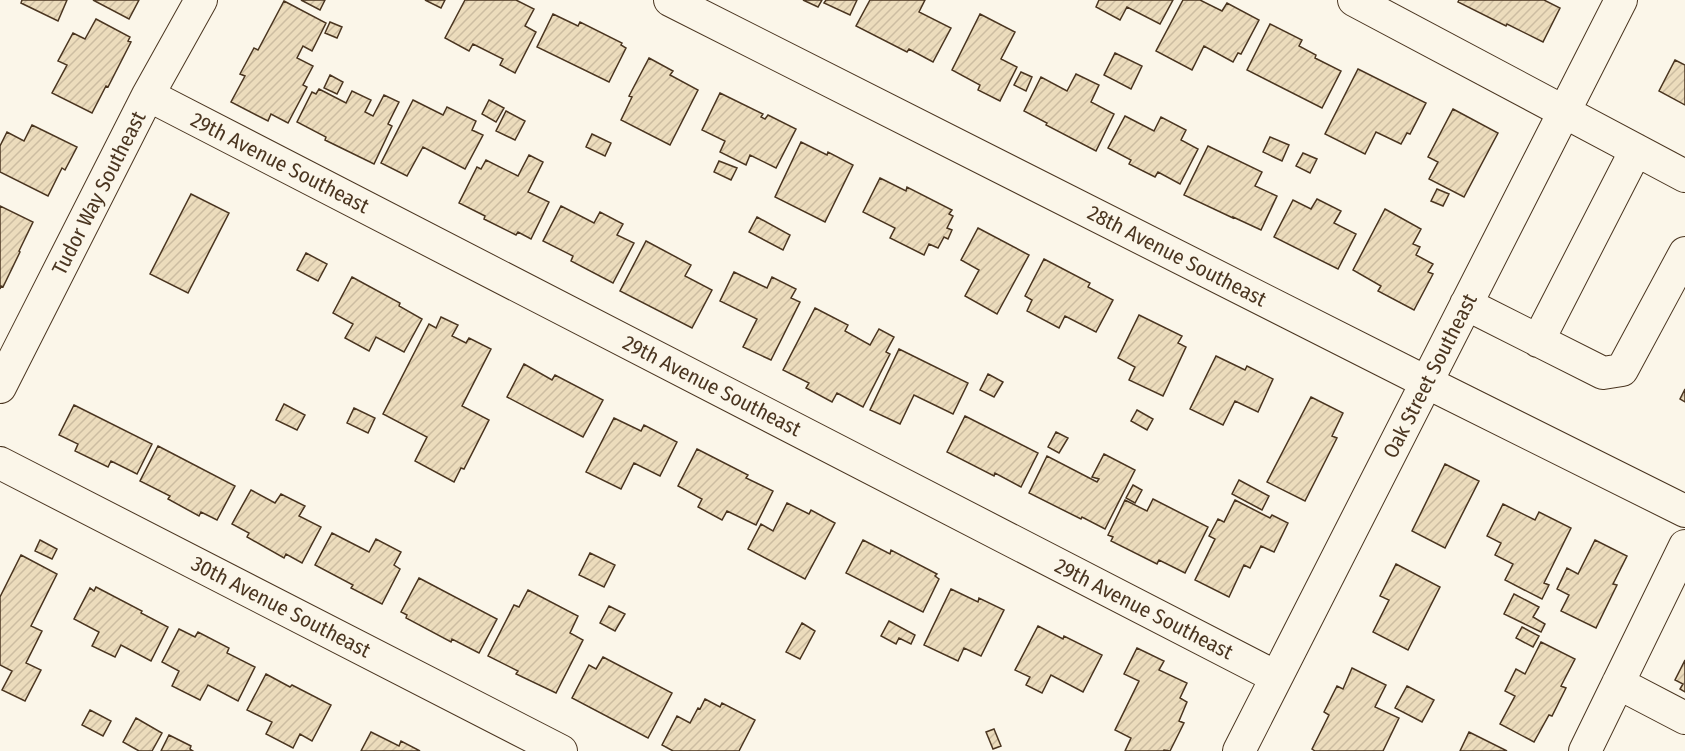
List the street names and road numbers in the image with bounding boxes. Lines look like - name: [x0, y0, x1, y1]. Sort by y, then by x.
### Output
- street label: Tudor Way Southeast: [46, 107, 152, 279]
- street label: 29th Avenue Southeast: [186, 107, 374, 219]
- street label: 28th Avenue Southeast: [1083, 200, 1271, 312]
- street label: Oak Street Southeast: [1377, 289, 1483, 463]
- street label: 29th Avenue Southeast: [618, 330, 806, 442]
- street label: 30th Avenue Southeast: [187, 551, 375, 664]
- street label: 29th Avenue Southeast: [1050, 553, 1238, 665]

